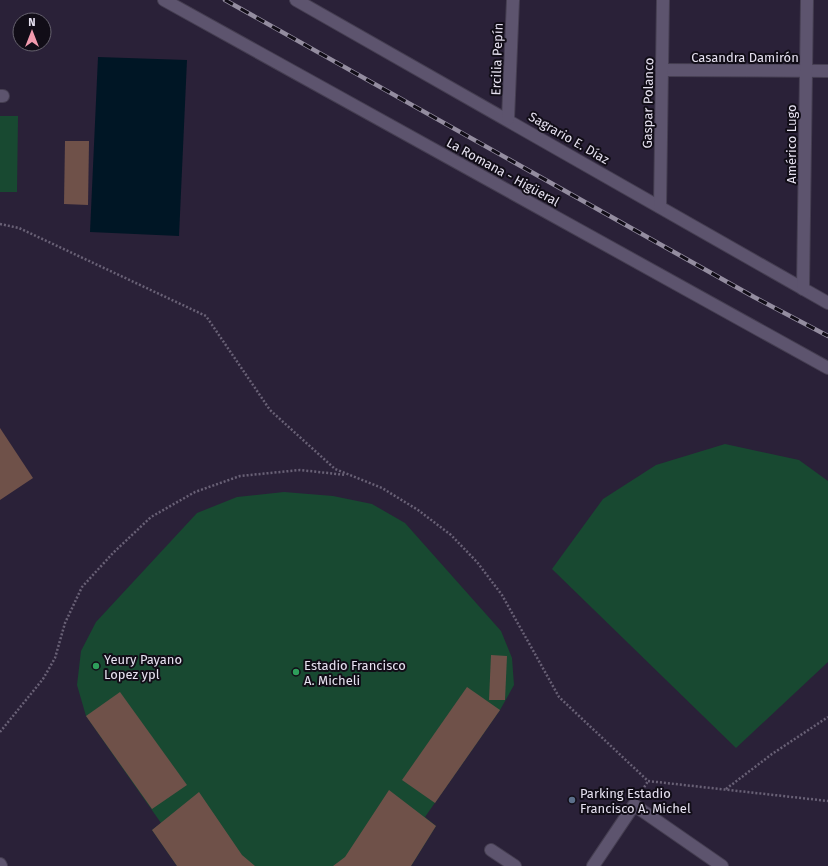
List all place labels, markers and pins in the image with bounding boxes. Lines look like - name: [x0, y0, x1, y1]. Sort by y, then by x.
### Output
- place label: Yeury Payano Lopez ypl: [104, 652, 182, 682]
- place label: Estadio Francisco A. Micheli: [304, 658, 406, 688]
- marker: Yeury Payano Lopez ypl: [91, 661, 101, 671]
- marker: Estadio Francisco A. Micheli: [291, 667, 301, 677]
- place label: Parking Estadio Francisco A. Michel: [580, 786, 691, 816]
- marker: Parking Estadio Francisco A. Michel: [567, 795, 577, 805]

